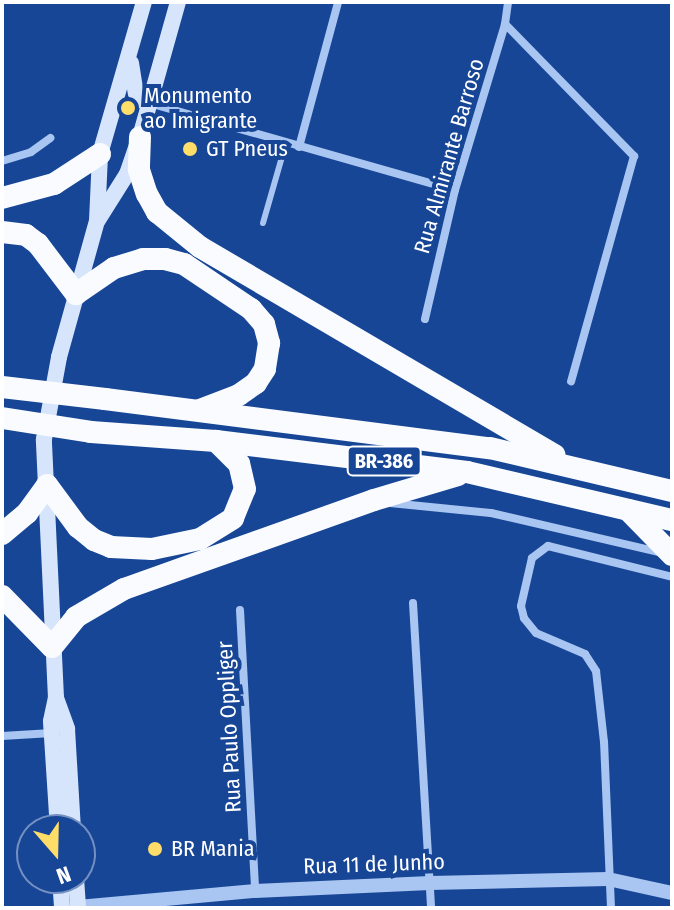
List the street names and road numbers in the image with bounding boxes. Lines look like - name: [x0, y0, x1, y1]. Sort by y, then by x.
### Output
- street label: Rua Almirante Barroso: [409, 55, 489, 257]
- road number: BR-386: [346, 445, 422, 477]
- street label: Rua Paulo Oppliger: [211, 641, 247, 813]
- street label: Rua 11 de Junho: [303, 848, 445, 880]

